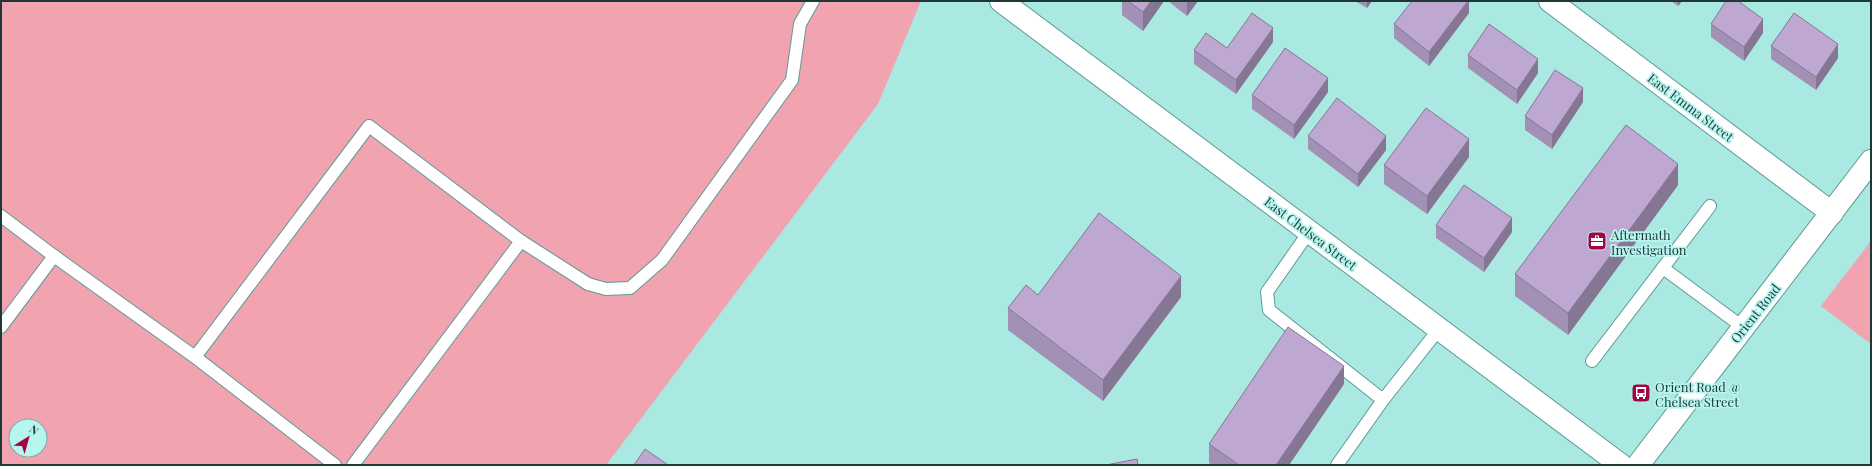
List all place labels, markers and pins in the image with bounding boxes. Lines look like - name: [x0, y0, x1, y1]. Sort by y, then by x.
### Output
- place label: Aftermath Investigation: [1610, 226, 1687, 258]
- office icon: Aftermath Investigation: [1586, 230, 1608, 252]
- place label: Orient Road @ Chelsea Street: [1655, 378, 1740, 410]
- bus stop icon: Orient Road @ Chelsea Street: [1630, 382, 1652, 404]

